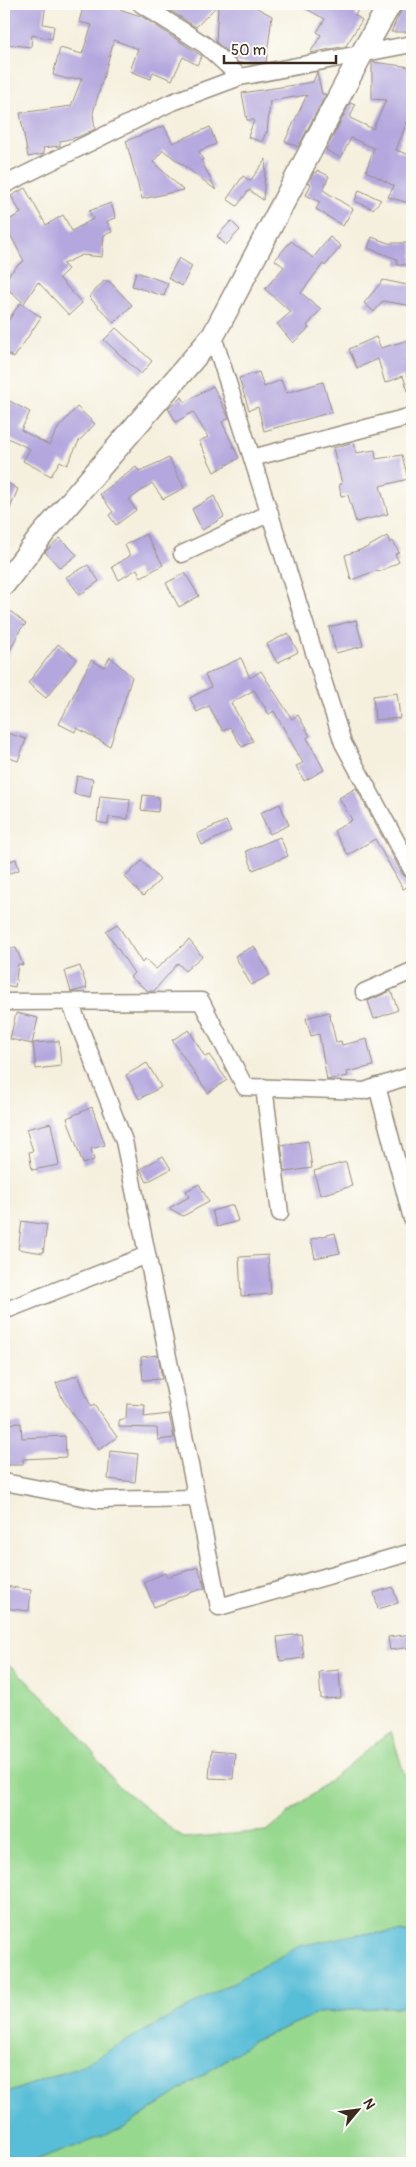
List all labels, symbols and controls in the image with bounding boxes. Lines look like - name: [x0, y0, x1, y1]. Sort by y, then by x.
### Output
- scale bar: [224, 32, 336, 64]
- text: 50 m: [231, 41, 266, 60]
- north arrow: [334, 2084, 384, 2134]
- text: N: [359, 2096, 379, 2112]

